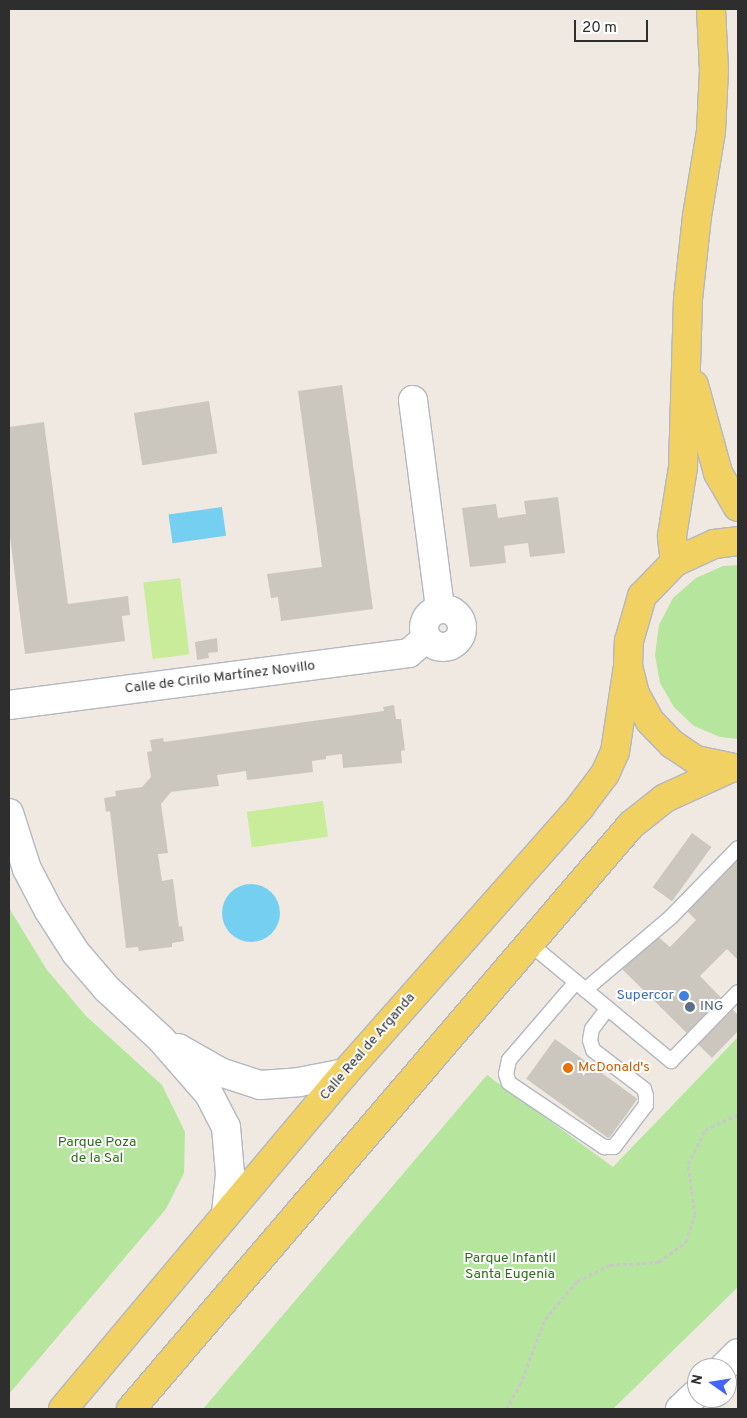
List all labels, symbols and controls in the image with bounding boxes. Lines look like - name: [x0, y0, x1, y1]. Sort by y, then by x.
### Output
- scale bar: [577, 10, 651, 42]
- text: 20 m: [582, 19, 617, 38]
- street label: Calle de Cirilo Martínez Novillo: [124, 658, 316, 698]
- place label: Supercor: [616, 988, 674, 1004]
- street label: Calle Real de Arganda: [317, 990, 419, 1104]
- marker: Supercor: [678, 990, 690, 1002]
- place label: ING: [700, 999, 723, 1015]
- marker: ING: [684, 1001, 696, 1013]
- place label: McDonald's: [578, 1060, 650, 1076]
- marker: McDonald's: [562, 1062, 574, 1074]
- park label: Parque Poza de la Sal: [58, 1135, 136, 1168]
- park label: Parque Infantil Santa Eugenia: [464, 1251, 556, 1284]
- north arrow: [687, 1358, 737, 1408]
- text: N: [688, 1373, 707, 1387]

